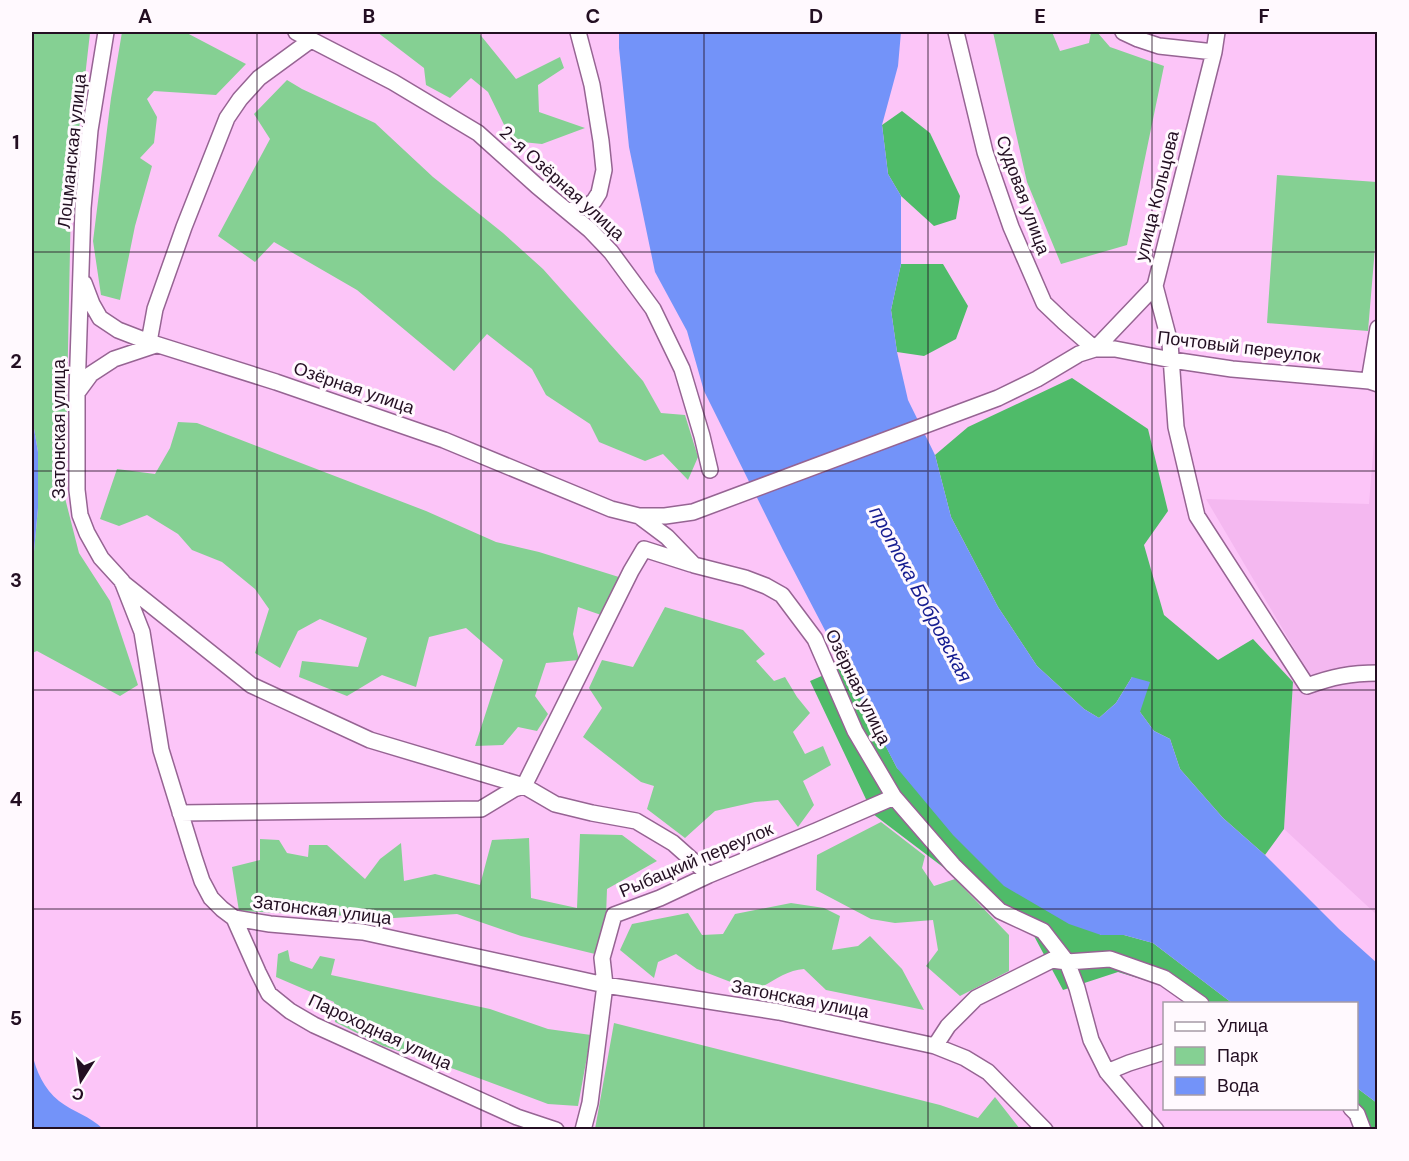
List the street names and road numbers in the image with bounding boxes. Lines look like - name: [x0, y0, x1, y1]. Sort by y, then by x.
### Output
- street label: Лоцманская улица: [52, 71, 92, 230]
- street label: 2-я Озёрная улица: [494, 120, 631, 246]
- street label: улица Кольцова: [1129, 127, 1185, 264]
- street label: Судовая улица: [990, 132, 1056, 259]
- street label: Почтовый переулок: [1156, 325, 1322, 369]
- street label: Озёрная улица: [290, 356, 419, 420]
- street label: Затонская улица: [47, 358, 71, 499]
- street label: Озёрная улица: [820, 625, 897, 750]
- street label: Рыбацкий переулок: [615, 817, 777, 903]
- street label: Затонская улица: [251, 890, 394, 931]
- street label: Затонская улица: [729, 974, 872, 1024]
- street label: Пароходная улица: [304, 988, 457, 1076]

